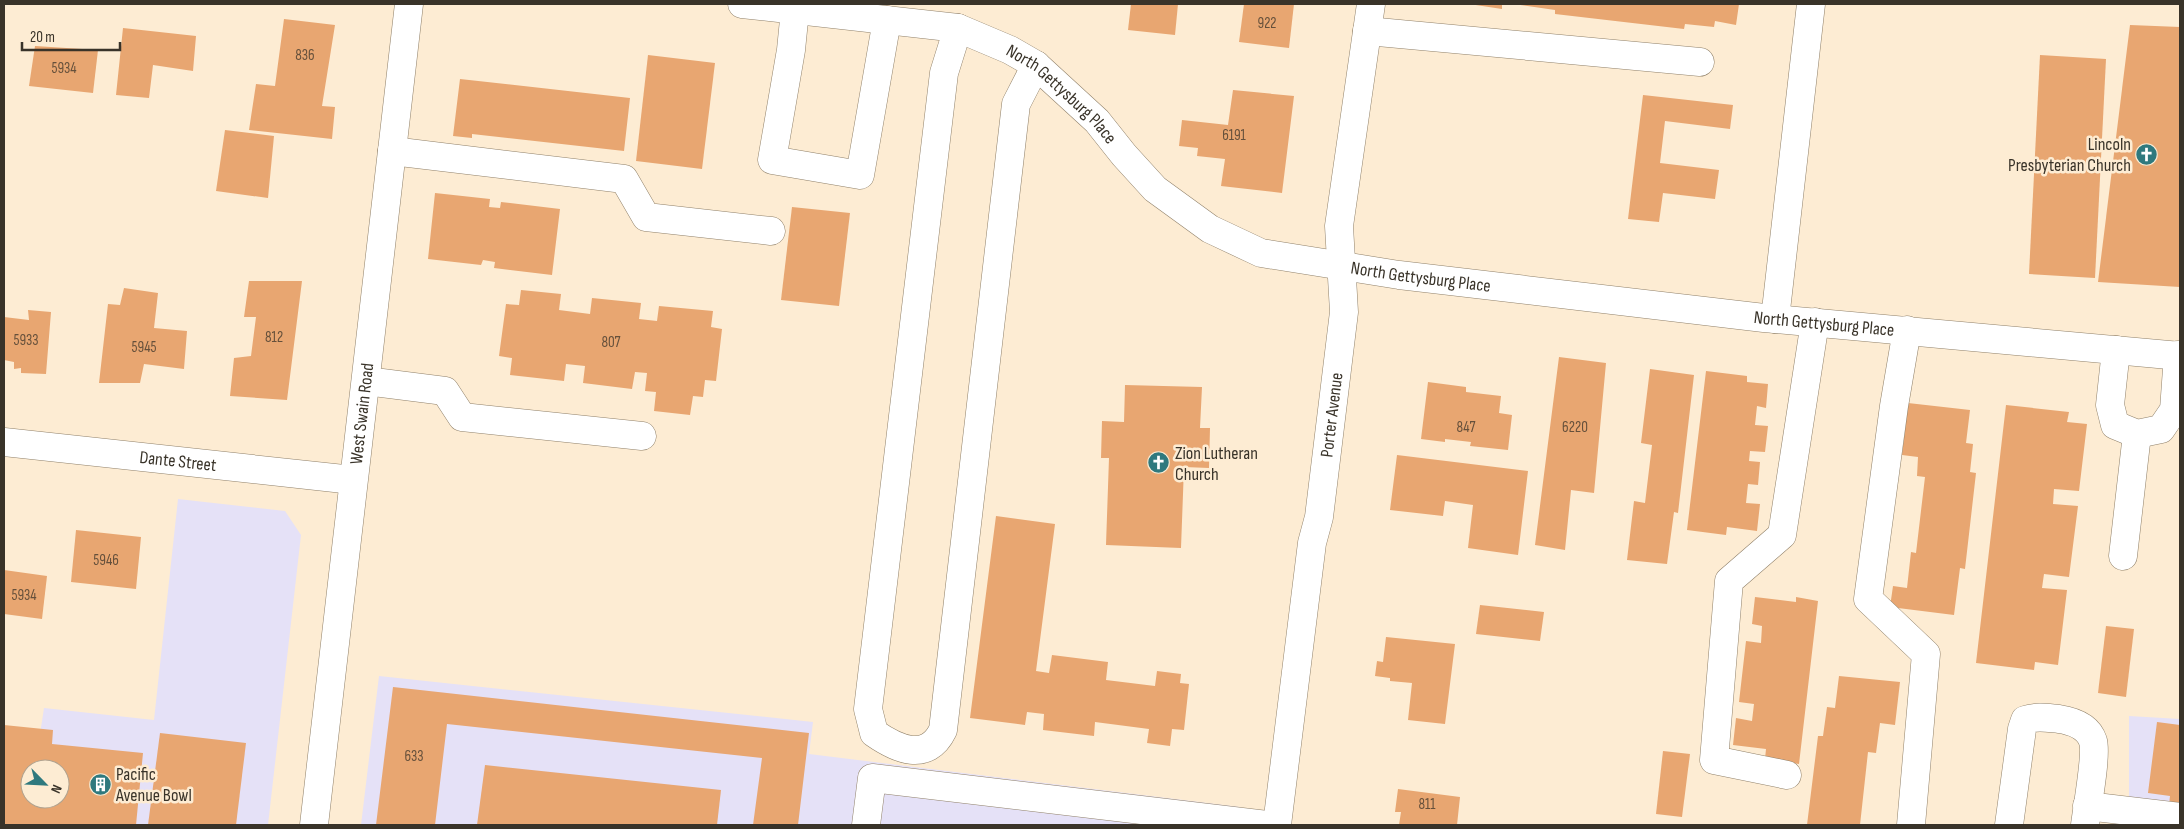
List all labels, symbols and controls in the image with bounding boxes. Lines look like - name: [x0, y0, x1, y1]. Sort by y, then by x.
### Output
- house number: 922: [1257, 14, 1277, 33]
- scale bar: [22, 20, 120, 52]
- text: 20 m: [30, 28, 55, 47]
- street label: North Gettysburg Place: [1003, 40, 1121, 148]
- house number: 836: [295, 46, 315, 65]
- house number: 5934: [51, 59, 77, 78]
- house number: 6191: [1222, 126, 1247, 145]
- place label: Lincoln Presbyterian Church: [2008, 134, 2131, 176]
- church icon: Lincoln Presbyterian Church: [2135, 142, 2159, 166]
- street label: North Gettysburg Place: [1349, 257, 1492, 296]
- street label: North Gettysburg Place: [1753, 306, 1895, 340]
- house number: 812: [265, 328, 283, 347]
- house number: 5933: [13, 331, 39, 350]
- house number: 807: [601, 333, 621, 352]
- house number: 5945: [132, 338, 157, 357]
- street label: West Swain Road: [345, 362, 378, 466]
- street label: Porter Avenue: [1316, 371, 1347, 458]
- house number: 847: [1456, 418, 1476, 437]
- house number: 6220: [1562, 418, 1588, 437]
- place label: Zion Lutheran Church: [1175, 443, 1258, 485]
- street label: Dante Street: [139, 446, 218, 476]
- church icon: Zion Lutheran Church: [1147, 451, 1171, 475]
- house number: 5946: [93, 551, 119, 570]
- house number: 5934: [11, 586, 37, 605]
- house number: 633: [404, 747, 424, 766]
- north arrow: [20, 759, 70, 809]
- place label: Pacific Avenue Bowl: [115, 764, 192, 806]
- building icon: Pacific Avenue Bowl: [88, 772, 112, 796]
- text: N: [47, 782, 66, 796]
- house number: 811: [1418, 795, 1436, 814]

